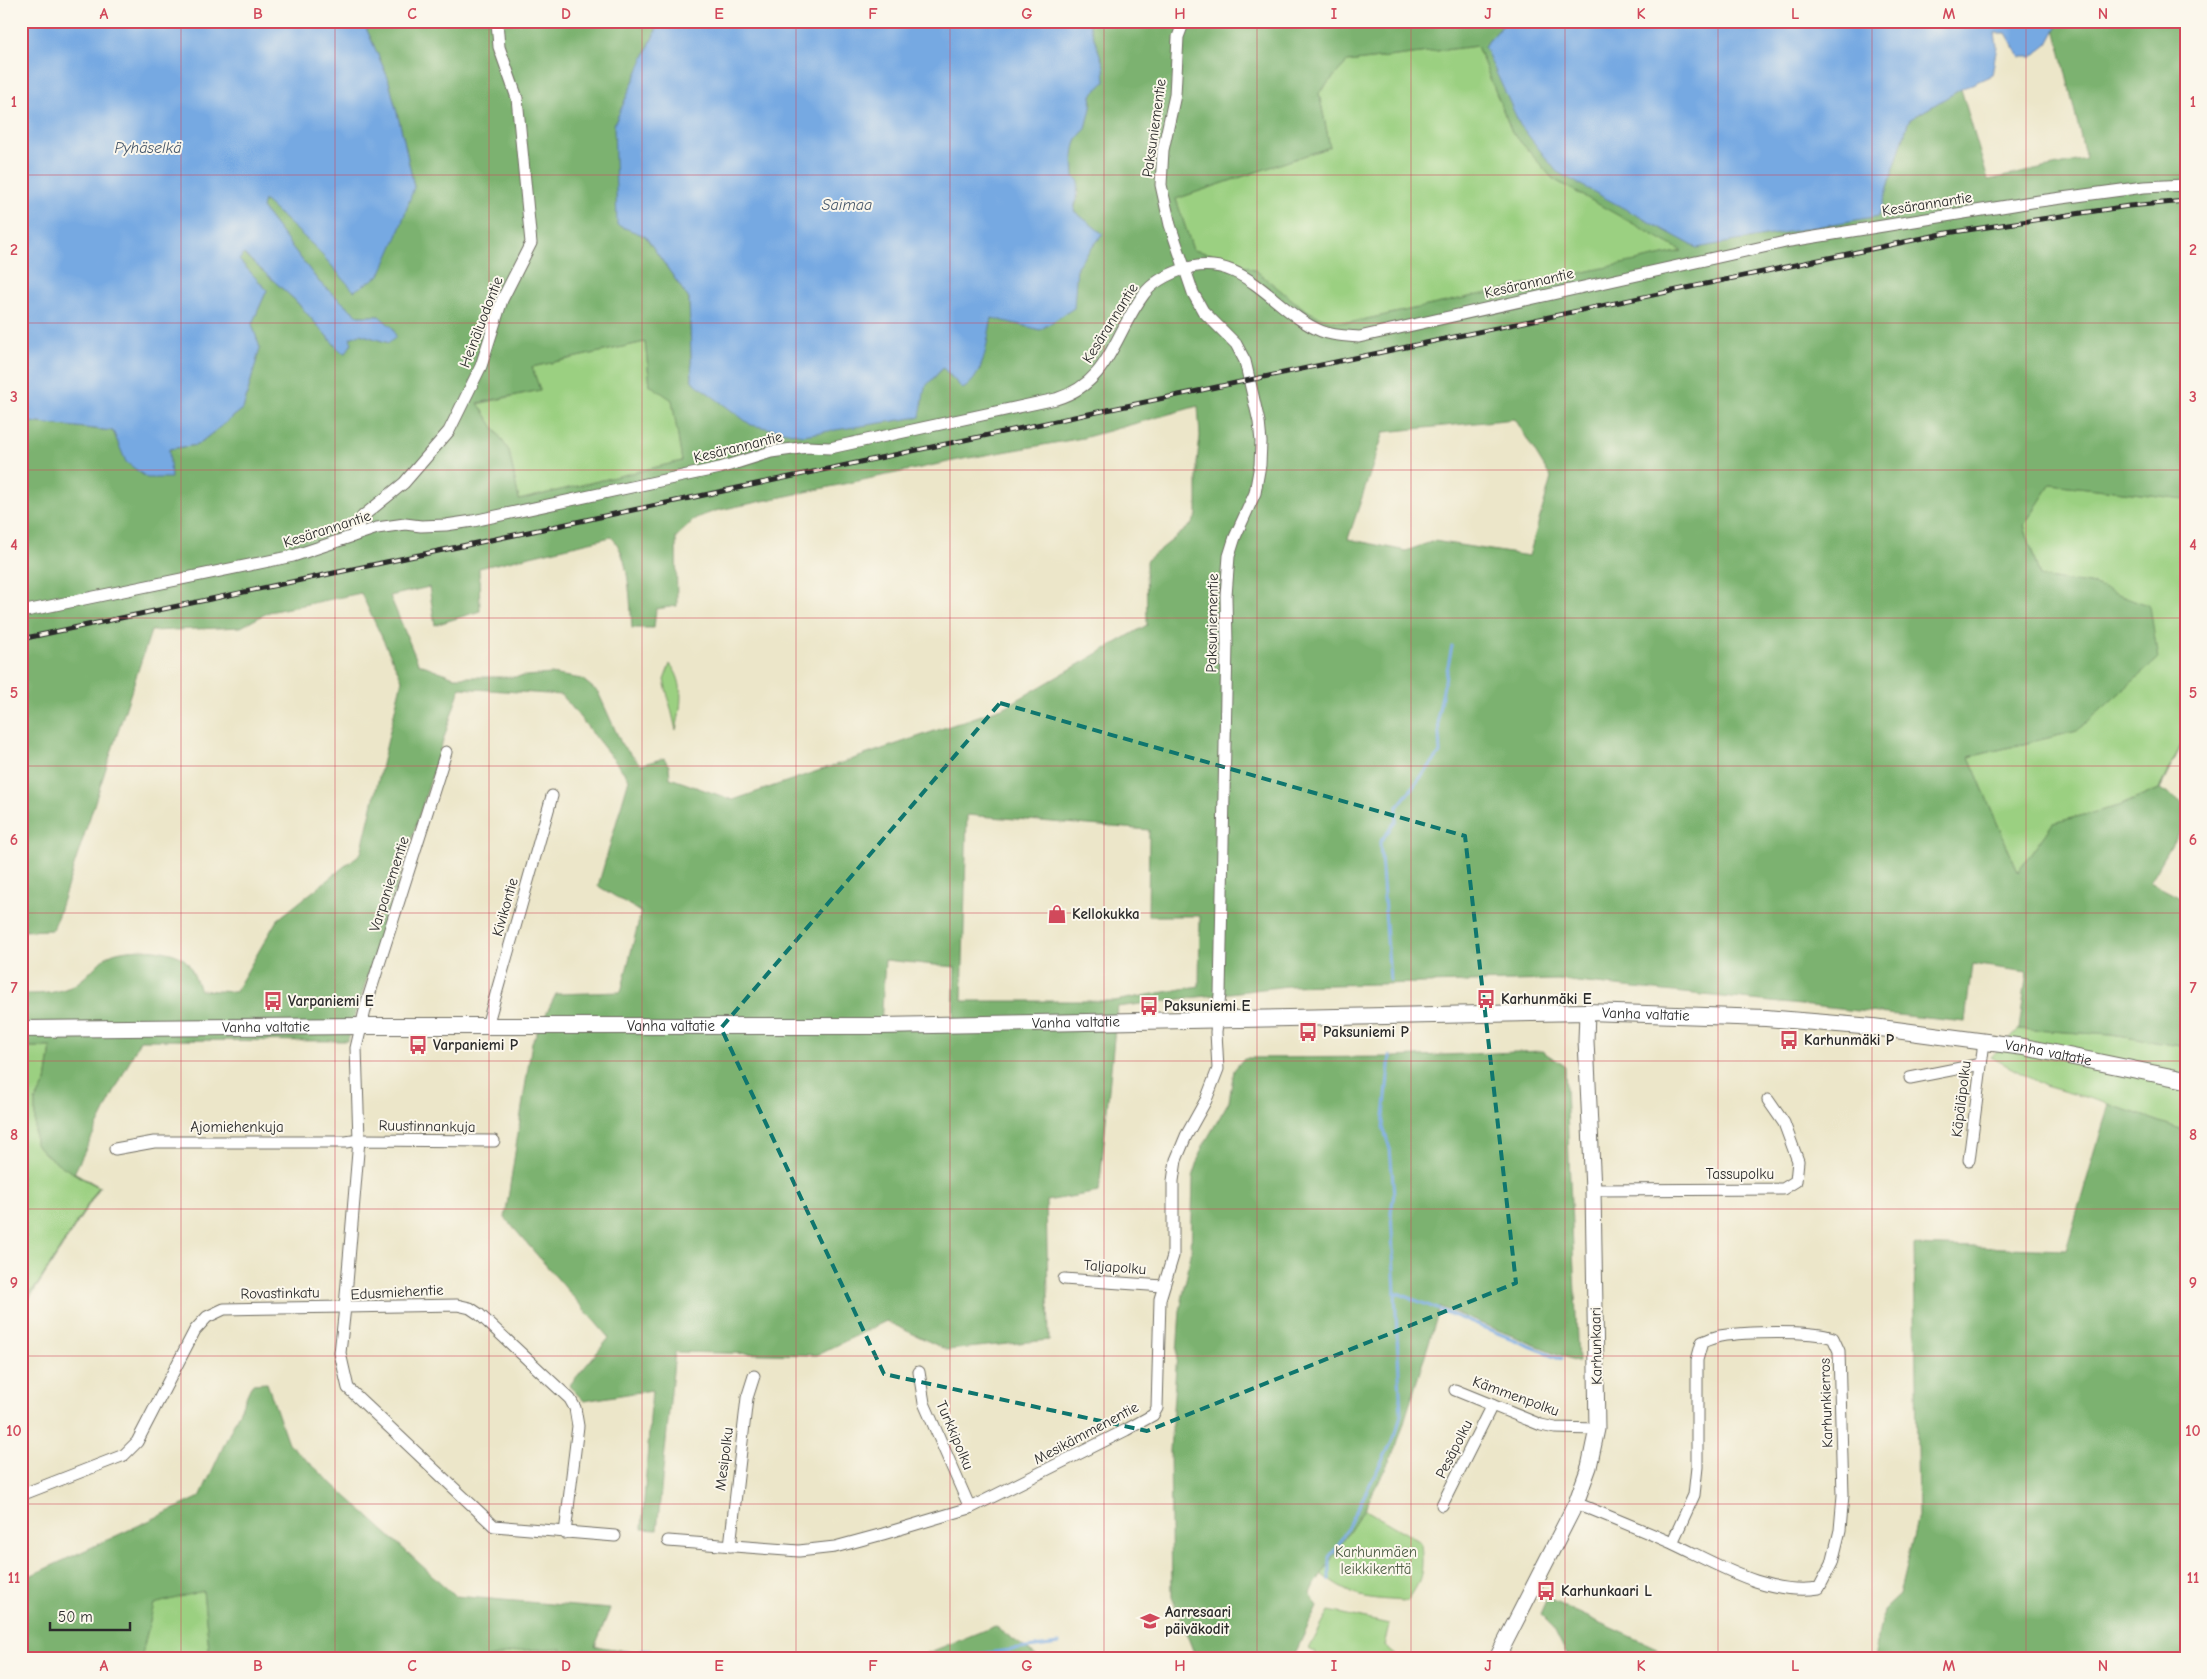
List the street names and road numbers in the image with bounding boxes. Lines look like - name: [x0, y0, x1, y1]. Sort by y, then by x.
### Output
- street label: Paksuniementie: [1138, 77, 1170, 178]
- street label: Kesärannantie: [1881, 188, 1974, 220]
- street label: Kesärannantie: [1483, 264, 1576, 302]
- street label: Heinäluodontie: [455, 273, 507, 370]
- street label: Kesärannantie: [1078, 279, 1142, 366]
- street label: Kesärannantie: [692, 427, 785, 467]
- street label: Kesärannantie: [281, 506, 374, 552]
- street label: Paksuniementie: [1202, 573, 1222, 673]
- street label: Varpaniementie: [365, 834, 413, 934]
- street label: Kivikontie: [488, 875, 522, 938]
- street label: Vanha valtatie: [1602, 1004, 1691, 1024]
- street label: Vanha valtatie: [1032, 1012, 1121, 1032]
- street label: Vanha valtatie: [222, 1017, 311, 1036]
- street label: Vanha valtatie: [627, 1017, 715, 1035]
- street label: Vanha valtatie: [2004, 1036, 2094, 1070]
- street label: Käpäläpolku: [1947, 1060, 1975, 1138]
- street label: Ruustinnankuja: [378, 1116, 476, 1136]
- street label: Ajomiehenkuja: [190, 1118, 284, 1136]
- street label: Tassupolku: [1706, 1165, 1774, 1183]
- street label: Taljapolku: [1083, 1256, 1147, 1278]
- street label: Edusmiehentie: [350, 1281, 445, 1303]
- street label: Rovastinkatu: [240, 1283, 320, 1303]
- street label: Karhunkaari: [1586, 1307, 1606, 1385]
- street label: Karhunkierros: [1815, 1358, 1837, 1448]
- street label: Kämmenpolku: [1470, 1372, 1562, 1420]
- street label: Turkkipolku: [932, 1398, 978, 1472]
- street label: Mesikämmenentie: [1031, 1398, 1142, 1468]
- street label: Pesäpolku: [1432, 1417, 1476, 1481]
- street label: Mesipolku: [711, 1426, 737, 1492]

